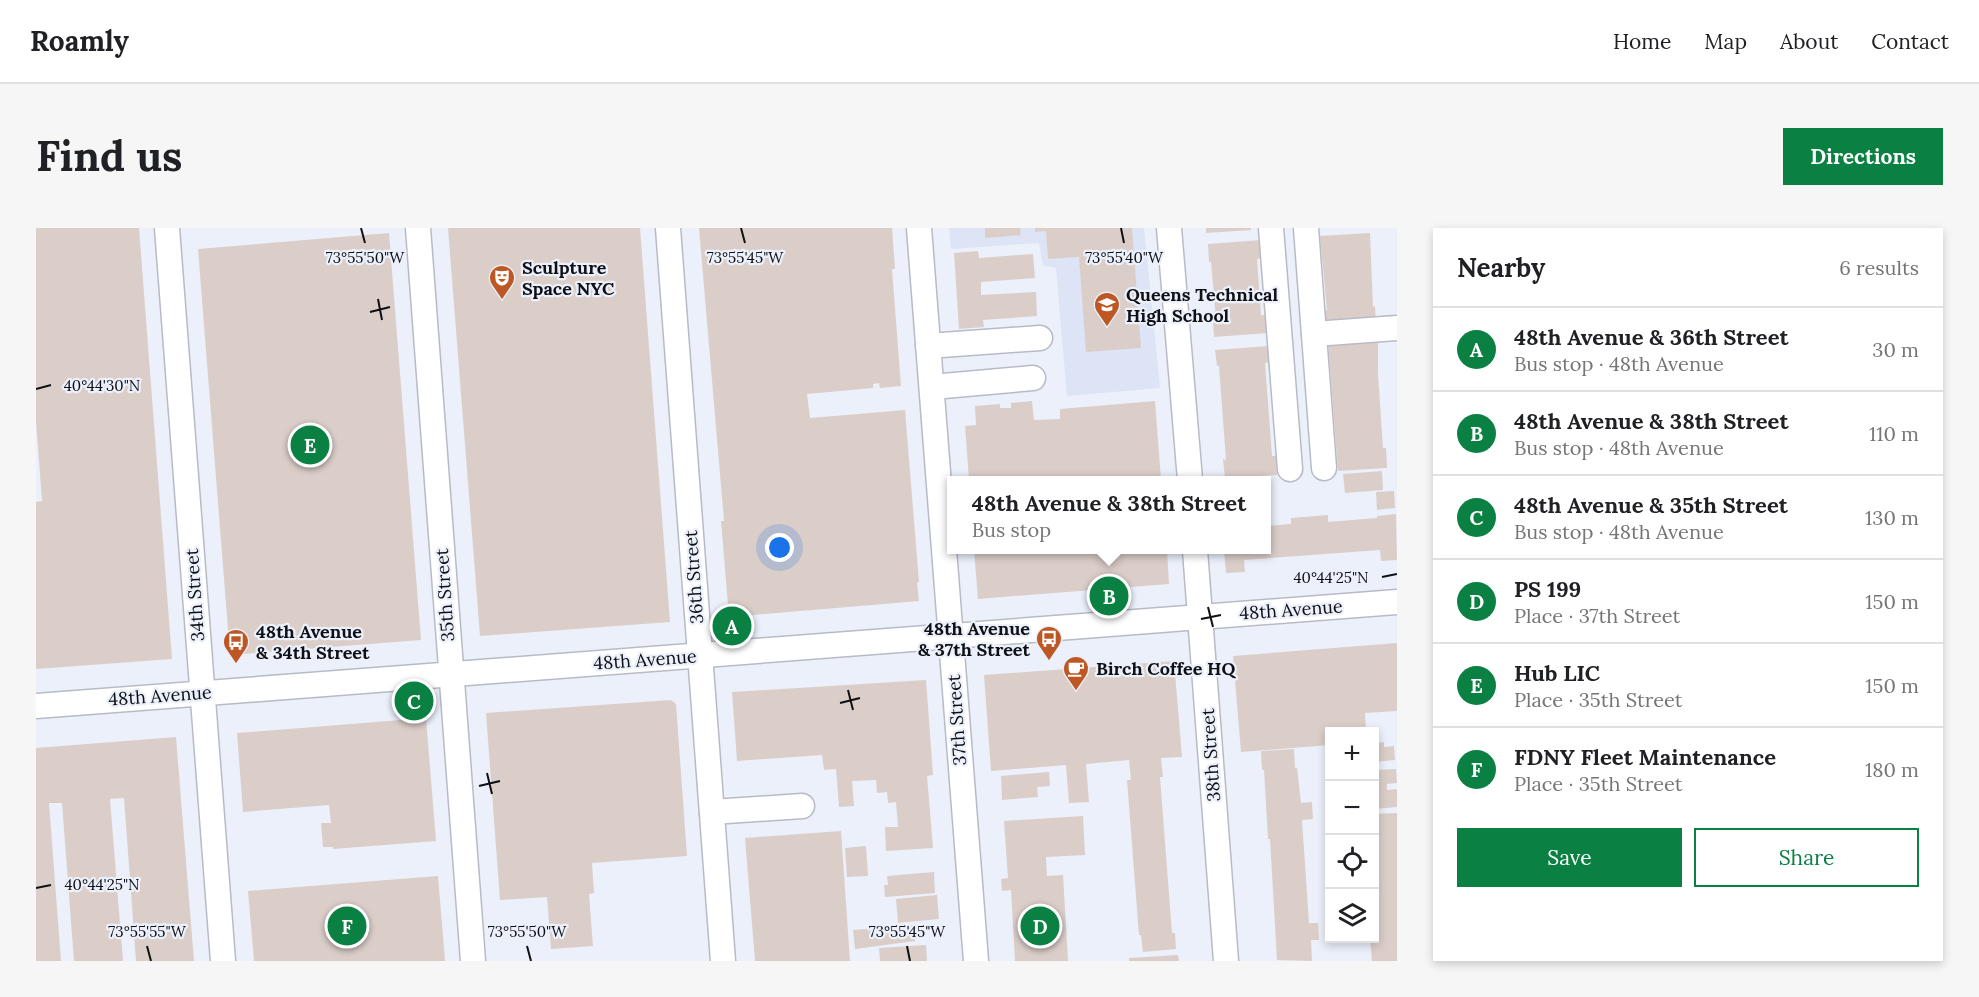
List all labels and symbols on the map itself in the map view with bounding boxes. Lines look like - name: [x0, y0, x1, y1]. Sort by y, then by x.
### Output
- text: 73°55'50"W: [326, 248, 405, 267]
- text: 73°55'45"W: [707, 248, 784, 267]
- text: 73°55'40"W: [1085, 248, 1164, 267]
- place label: Sculpture Space NYC: [522, 256, 615, 300]
- theatre icon: Sculpture Space NYC: [487, 263, 517, 301]
- place label: Queens Technical High School: [1126, 283, 1278, 327]
- school or university icon: Queens Technical High School: [1092, 290, 1122, 328]
- text: 40°44'30"N: [64, 376, 140, 395]
- pin: E: [290, 422, 330, 468]
- street label: 36th Street: [679, 529, 708, 625]
- your location: [765, 533, 794, 562]
- street label: 34th Street: [180, 548, 209, 642]
- street label: 35th Street: [430, 548, 459, 642]
- text: 40°44'25"N: [1293, 568, 1369, 587]
- pin: B: [1090, 574, 1128, 619]
- street label: 48th Avenue: [1239, 594, 1344, 625]
- pin: A: [712, 604, 752, 648]
- place label: 48th Avenue & 37th Street: [918, 617, 1031, 661]
- place label: 48th Avenue & 34th Street: [256, 620, 370, 664]
- bus stop icon: 48th Avenue & 37th Street: [1034, 624, 1064, 662]
- bus stop icon: 48th Avenue & 34th Street: [221, 627, 251, 665]
- street label: 48th Avenue: [593, 644, 698, 675]
- cafe icon: Birch Coffee HQ: [1061, 654, 1091, 692]
- place label: Birch Coffee HQ: [1096, 657, 1236, 680]
- street label: 37th Street: [942, 674, 971, 766]
- pin: C: [394, 678, 434, 724]
- street label: 48th Avenue: [108, 680, 213, 711]
- street label: 38th Street: [1196, 707, 1225, 803]
- text: 40°44'25"N: [64, 875, 140, 894]
- pin: F: [328, 904, 366, 948]
- pin: D: [1020, 904, 1060, 948]
- text: 73°55'55"W: [108, 922, 187, 941]
- text: 73°55'50"W: [488, 922, 567, 941]
- text: 73°55'45"W: [869, 922, 946, 941]

